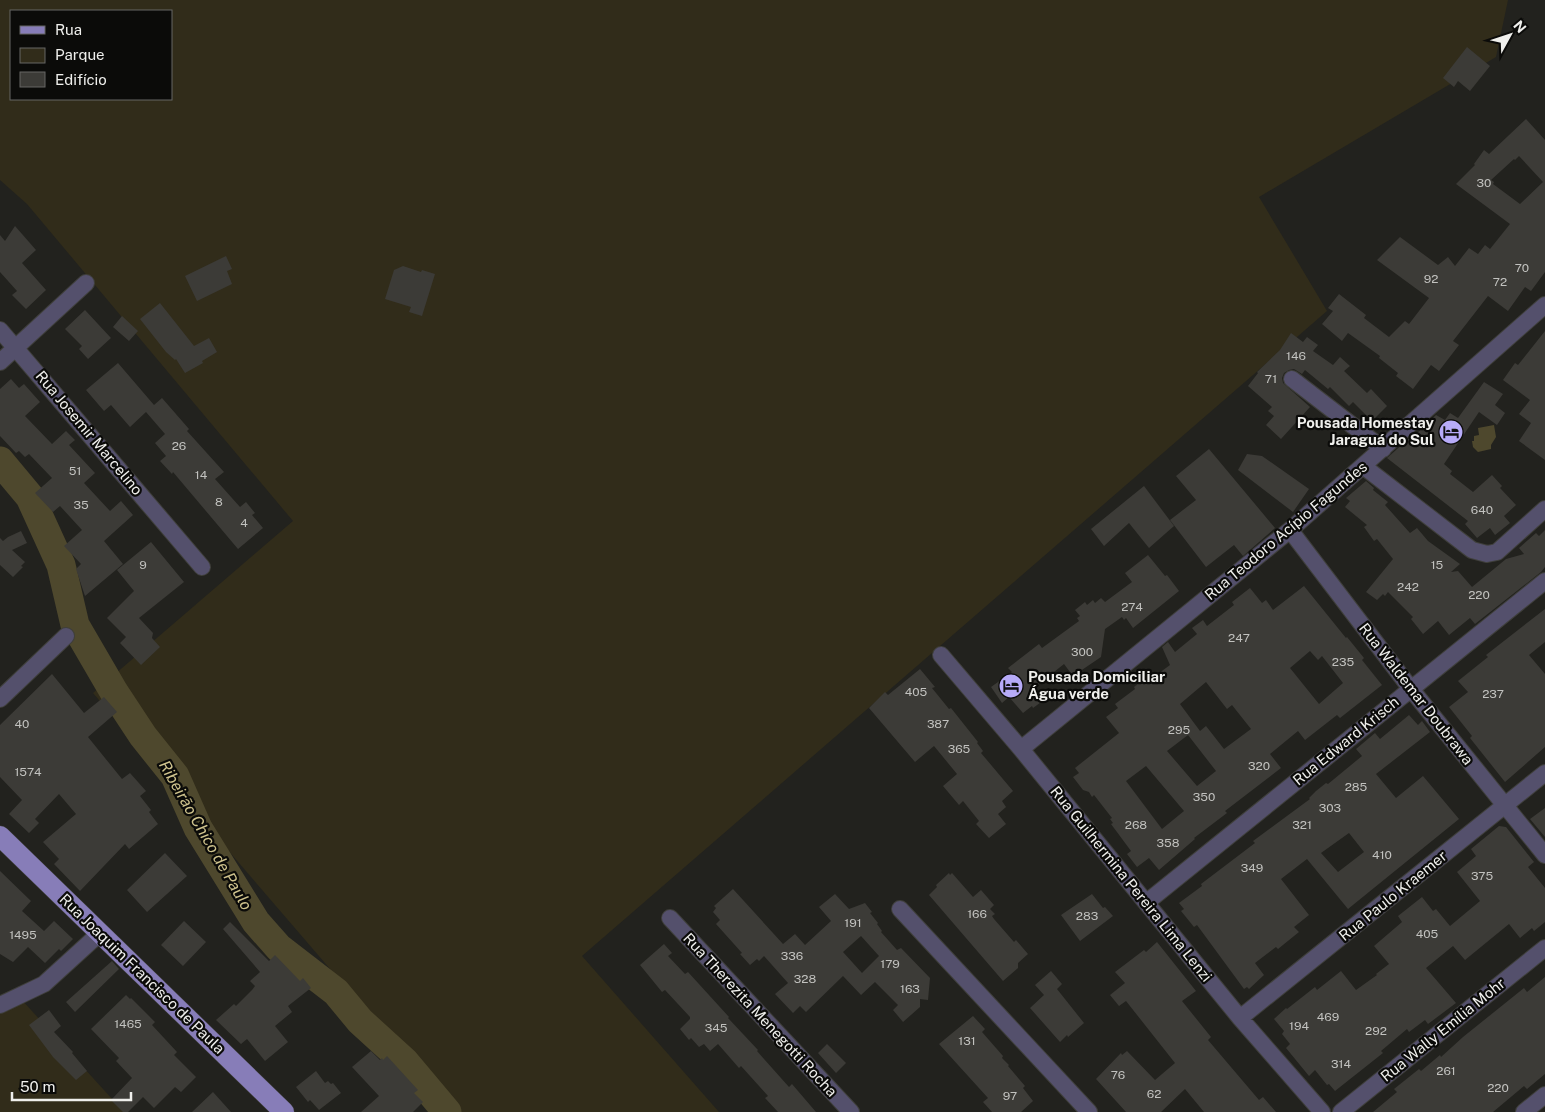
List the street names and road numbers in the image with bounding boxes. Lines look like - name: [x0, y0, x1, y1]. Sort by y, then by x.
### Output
- street label: Rua Josemir Marcelino: [33, 367, 146, 498]
- street label: Rua Teodoro Acípio Fagundes: [1201, 458, 1370, 603]
- street label: Rua Waldemar Doubrawa: [1356, 620, 1477, 768]
- street label: Rua Edward Krisch: [1289, 693, 1402, 788]
- street label: Rua Guilhermina Pereira Lima Lenzi: [1047, 783, 1216, 985]
- street label: Rua Paulo Kraemer: [1336, 847, 1450, 944]
- street label: Rua Joaquim Francisco de Paula: [56, 890, 228, 1057]
- street label: Rua Therezita Menegotti Rocha: [680, 929, 841, 1100]
- street label: Rua Wally Emília Mohr: [1377, 974, 1508, 1085]

